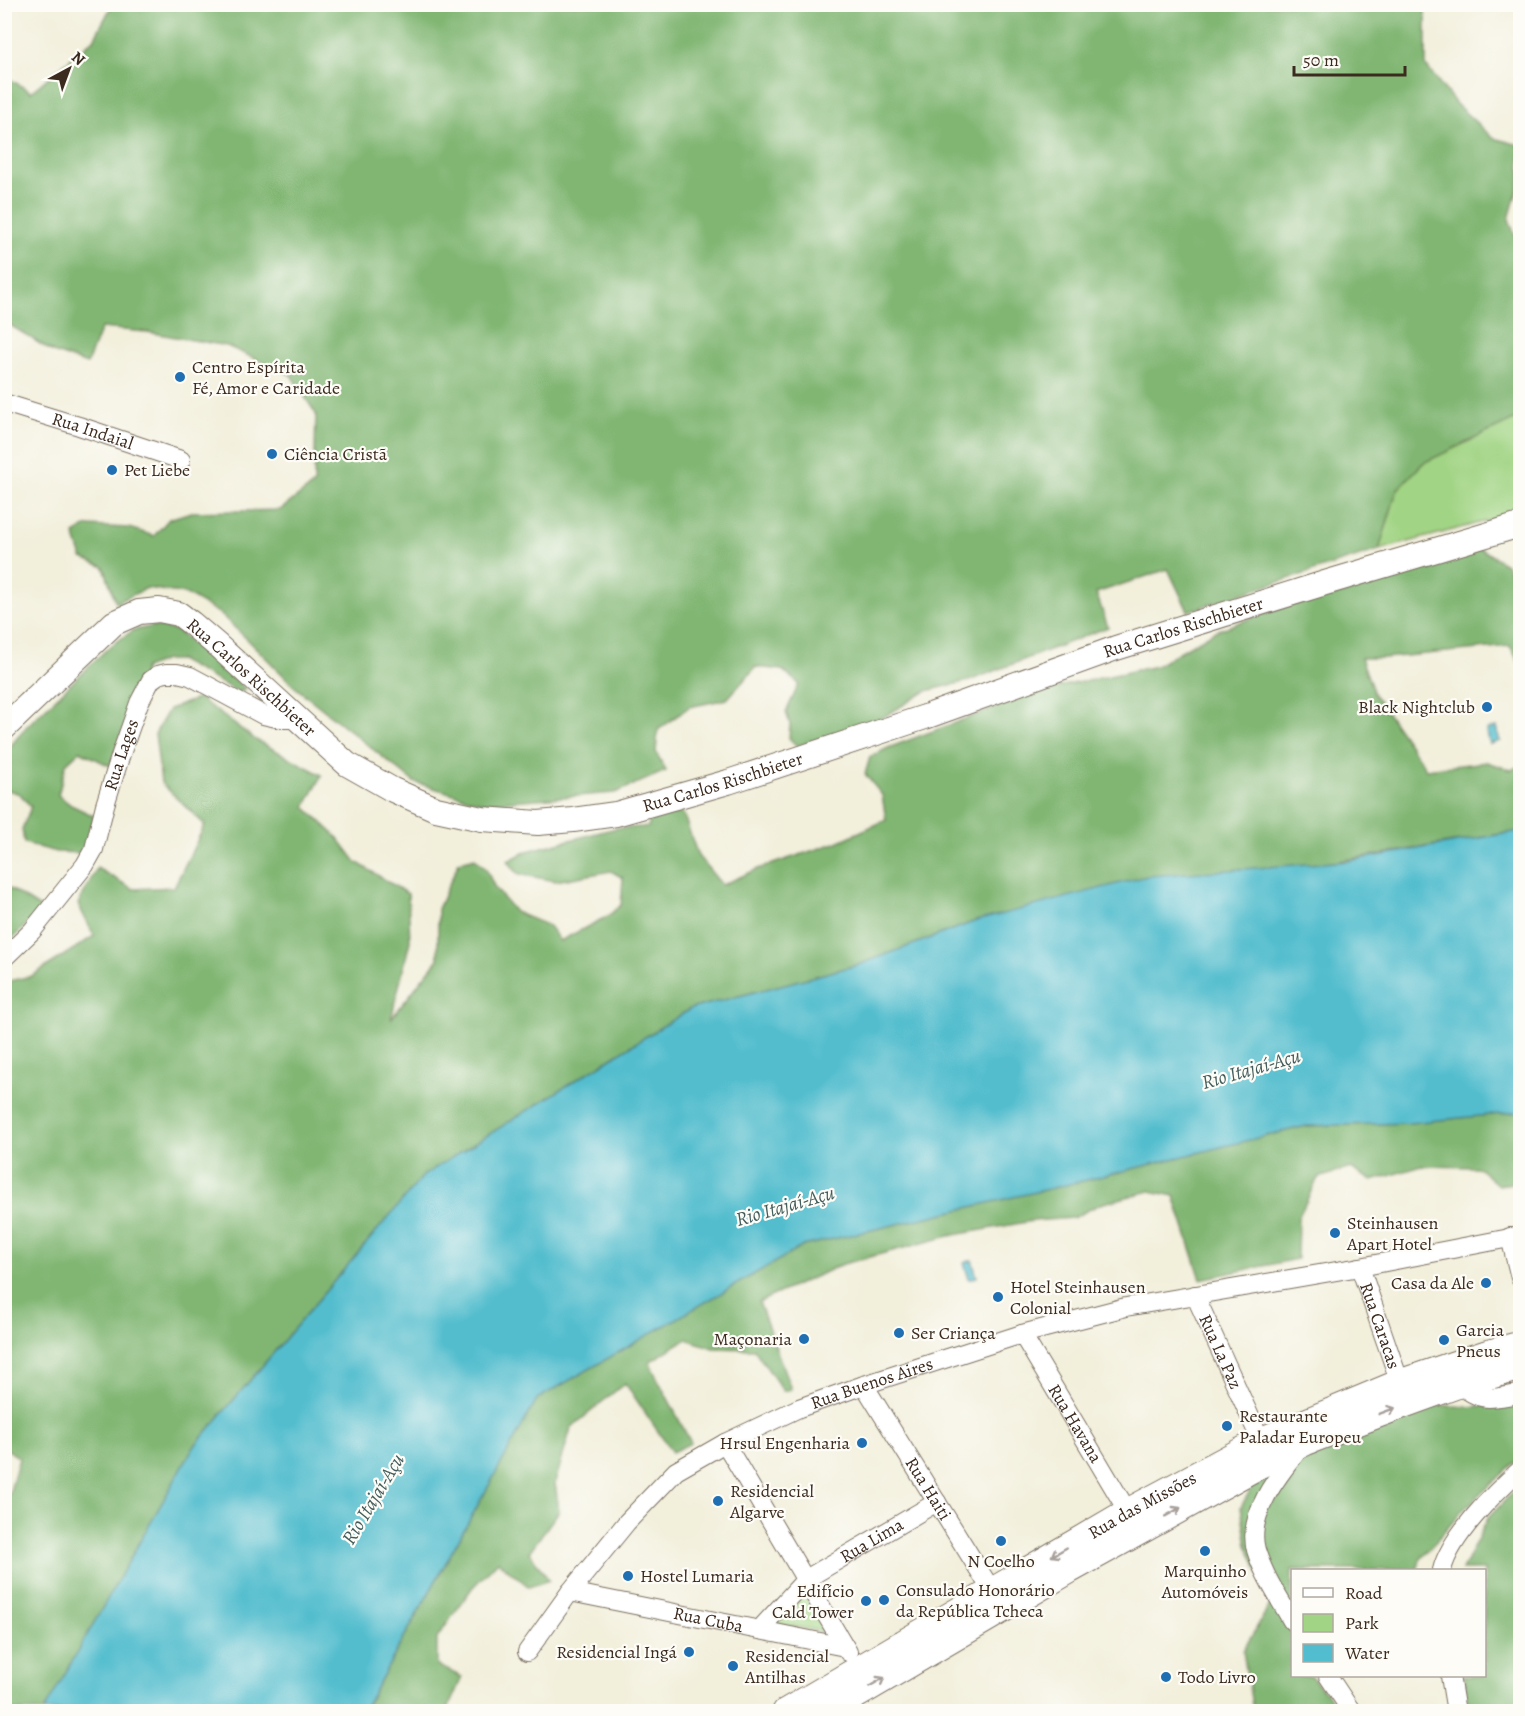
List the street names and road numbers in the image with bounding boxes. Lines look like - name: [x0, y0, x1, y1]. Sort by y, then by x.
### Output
- street label: Rua Indaial: [49, 406, 137, 456]
- street label: Rua Carlos Rischbieter: [1100, 591, 1266, 664]
- street label: Rua Carlos Rischbieter: [182, 612, 321, 742]
- street label: Rua Lages: [98, 716, 144, 794]
- street label: Rua Carlos Rischbieter: [640, 746, 806, 818]
- street label: Rua Caracas: [1354, 1279, 1406, 1372]
- street label: Rua La Paz: [1193, 1310, 1248, 1393]
- street label: Rua Buenos Aires: [807, 1352, 936, 1415]
- street label: Rua Havana: [1042, 1379, 1108, 1468]
- street label: Rua Haiti: [900, 1453, 957, 1525]
- street label: Rua das Missões: [1084, 1466, 1201, 1545]
- street label: Rua Lima: [835, 1512, 908, 1568]
- street label: Rua Cuba: [671, 1601, 746, 1638]

